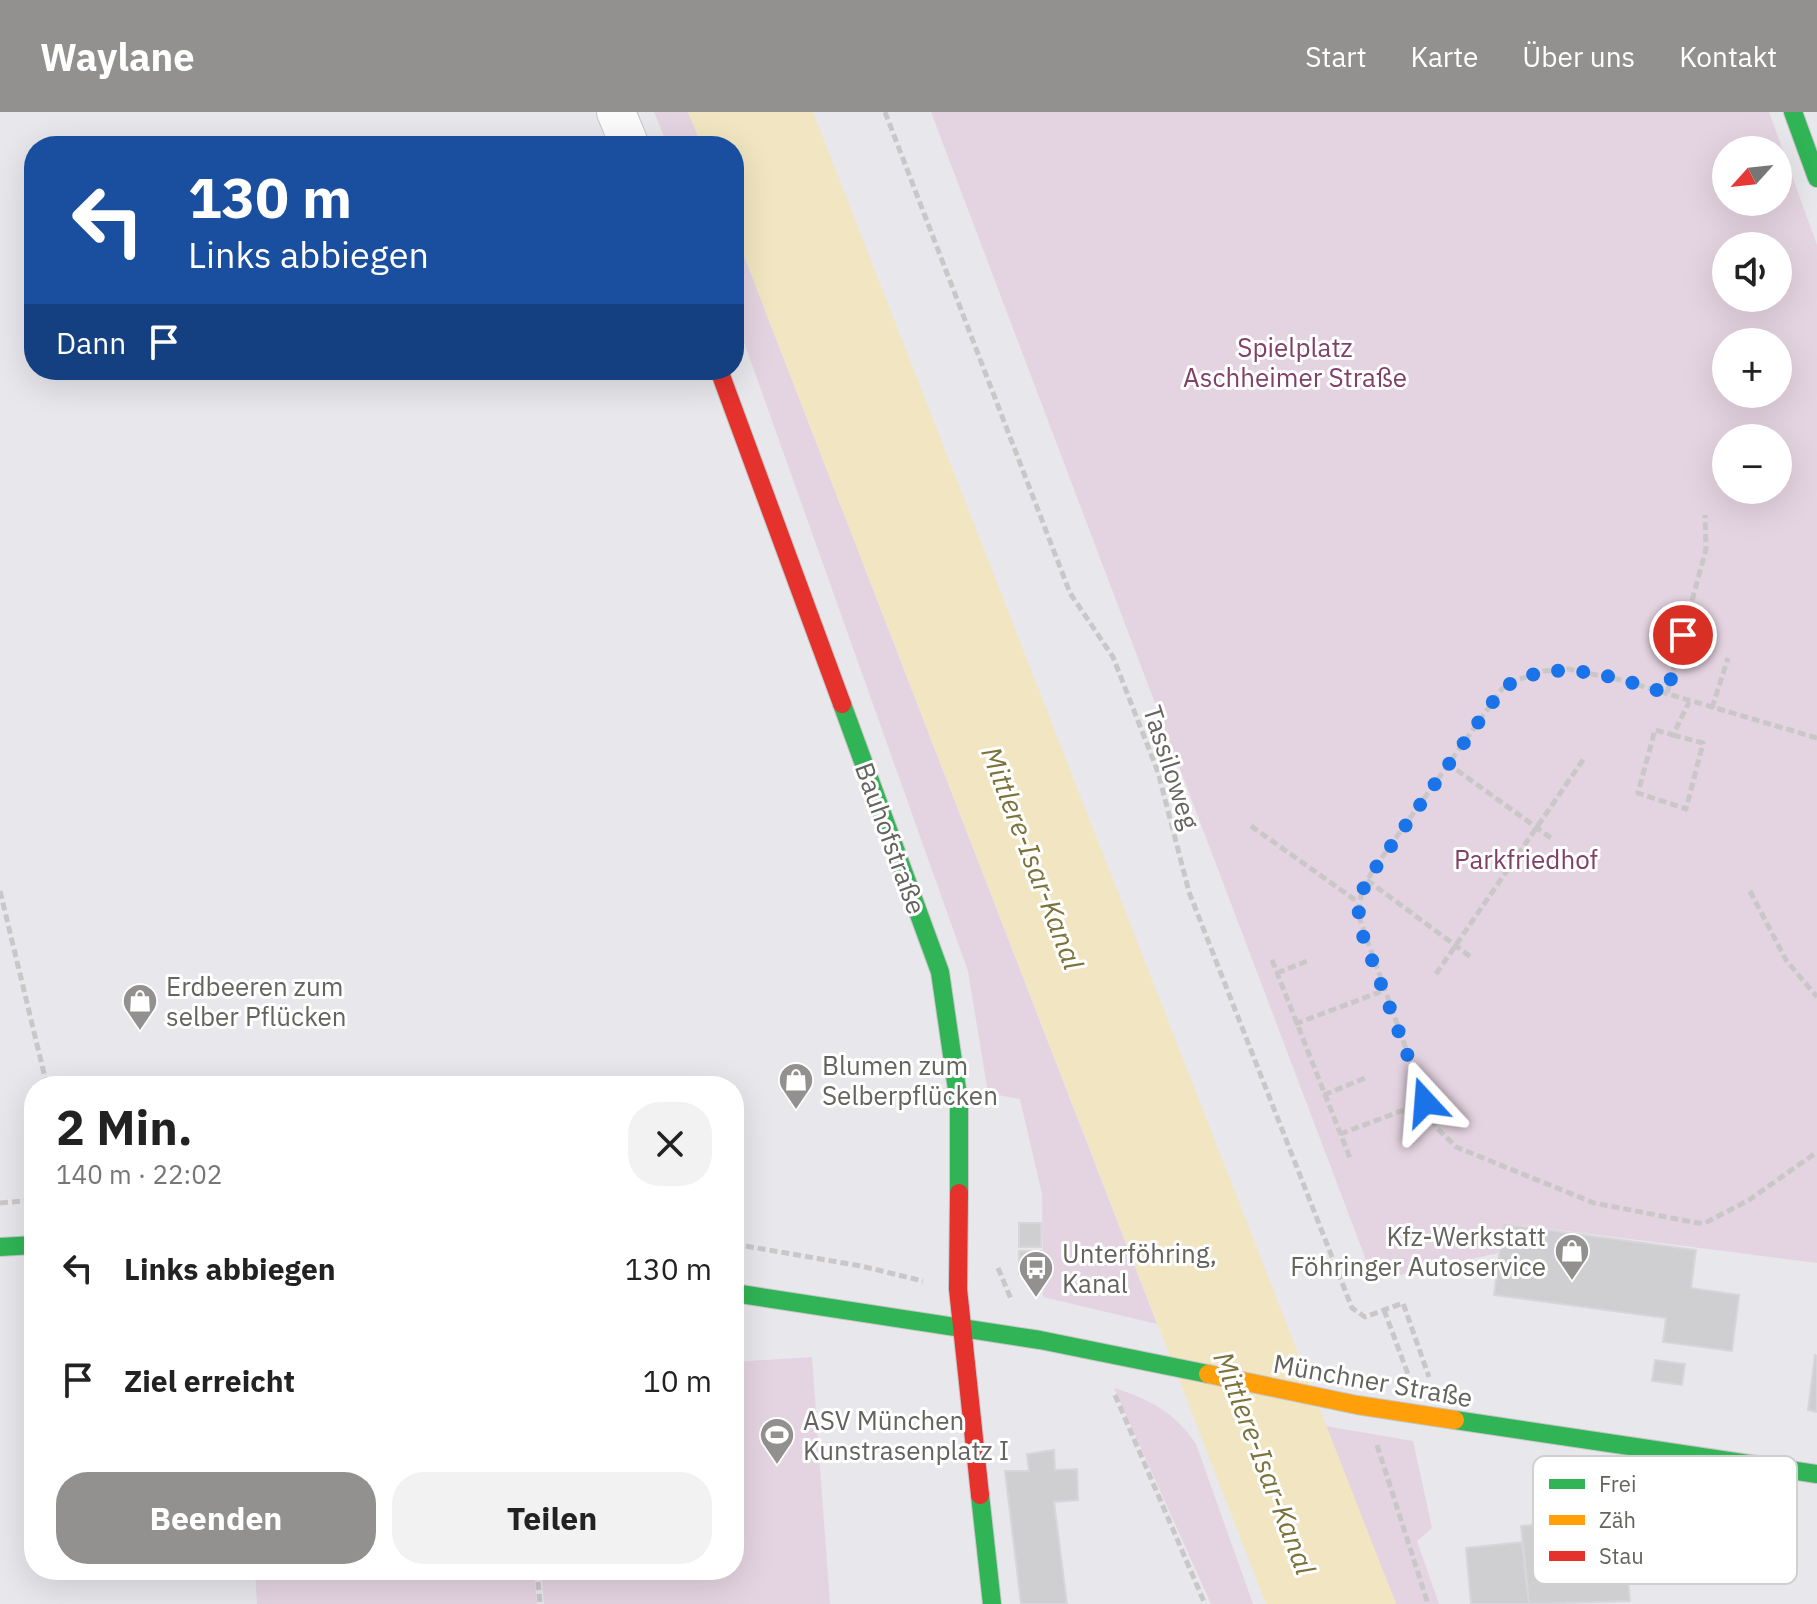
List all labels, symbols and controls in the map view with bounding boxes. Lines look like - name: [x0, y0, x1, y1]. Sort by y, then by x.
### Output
- text: Waylane: [40, 32, 195, 81]
- text: Start: [1305, 38, 1367, 75]
- text: Karte: [1411, 38, 1478, 75]
- text: Über uns: [1522, 38, 1635, 75]
- text: Kontakt: [1679, 38, 1777, 75]
- north arrow: [1712, 136, 1792, 216]
- map controls: [1712, 136, 1792, 504]
- text: 130 m: [188, 161, 352, 233]
- icon: left: [56, 168, 160, 272]
- text: Links abbiegen: [188, 231, 429, 278]
- button: sound: [1712, 232, 1792, 312]
- icon: arrive: [142, 320, 186, 364]
- text: Dann: [56, 323, 126, 362]
- button: +: [1712, 328, 1792, 408]
- park label: Spielplatz Aschheimer Straße: [1183, 330, 1407, 394]
- button: −: [1712, 424, 1792, 504]
- pin: [1649, 601, 1717, 669]
- icon: arrive: [1661, 613, 1705, 657]
- street label: Tassiloweg: [1136, 701, 1208, 833]
- water label: Mittlere-Isar-Kanal: [973, 741, 1093, 975]
- street label: Bauhofstraße: [848, 757, 934, 919]
- park label: Parkfriedhof: [1454, 842, 1598, 876]
- place label: Erdbeeren zum selber Pflücken: [166, 969, 346, 1033]
- shop icon: Erdbeeren zum selber Pflücken: [121, 982, 159, 1032]
- place label: Blumen zum Selberpflücken: [822, 1048, 998, 1112]
- position arrow: [1383, 1060, 1467, 1144]
- shop icon: Blumen zum Selberpflücken: [777, 1061, 815, 1111]
- text: 2 Min.: [56, 1096, 193, 1158]
- button: close: [628, 1102, 712, 1186]
- text: 140 m · 22:02: [56, 1157, 222, 1191]
- place label: Kfz-Werkstatt Föhringer Autoservice: [1290, 1219, 1546, 1283]
- shop icon: Kfz-Werkstatt Föhringer Autoservice: [1553, 1232, 1591, 1282]
- place label: Unterföhring, Kanal: [1062, 1236, 1217, 1300]
- icon: left: [56, 1246, 100, 1290]
- text: Links abbiegen: [124, 1249, 336, 1288]
- text: 130 m: [625, 1249, 712, 1288]
- bus stop icon: Unterföhring, Kanal: [1017, 1249, 1055, 1299]
- water label: Mittlere-Isar-Kanal: [1205, 1346, 1325, 1580]
- street label: Münchner Straße: [1271, 1346, 1475, 1414]
- icon: arrive: [56, 1358, 100, 1402]
- text: Ziel erreicht: [124, 1361, 295, 1400]
- text: 10 m: [643, 1361, 712, 1400]
- place label: ASV München Kunstrasenplatz I: [803, 1403, 1009, 1467]
- sports icon: ASV München Kunstrasenplatz I: [758, 1416, 796, 1466]
- legend: [1533, 1456, 1797, 1584]
- text: Frei: [1599, 1469, 1636, 1498]
- button: Beenden: [56, 1472, 376, 1564]
- button: Teilen: [392, 1472, 712, 1564]
- text: Zäh: [1599, 1505, 1636, 1534]
- text: Stau: [1599, 1541, 1644, 1570]

